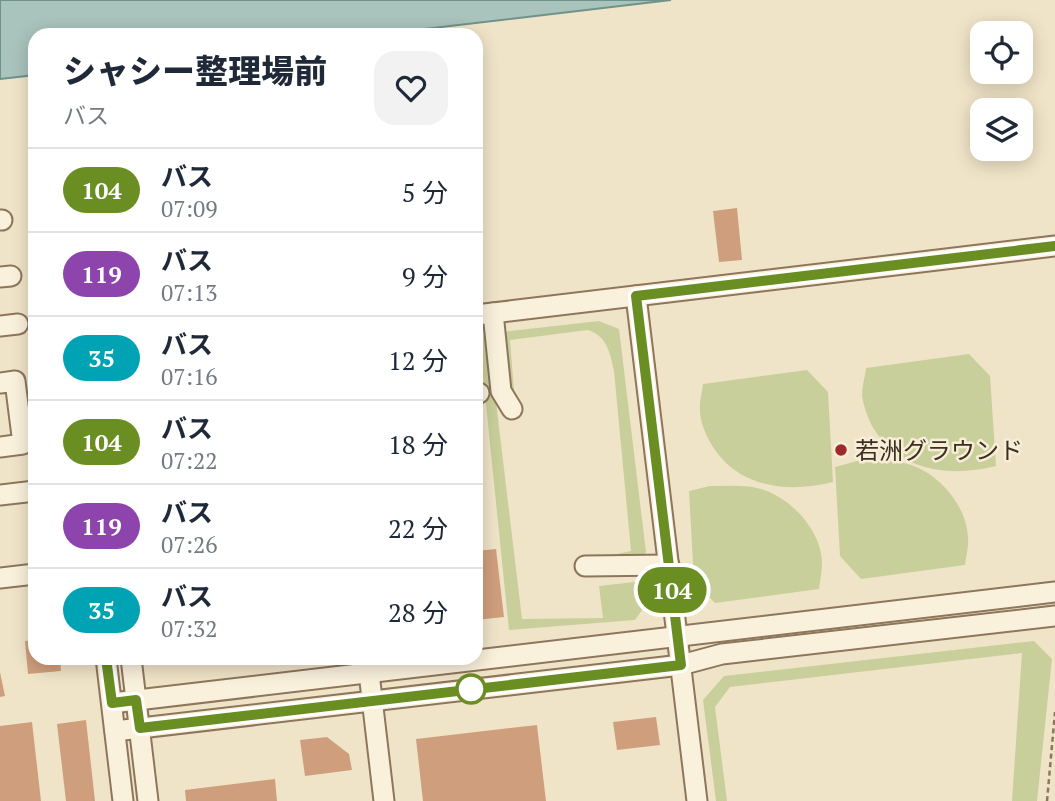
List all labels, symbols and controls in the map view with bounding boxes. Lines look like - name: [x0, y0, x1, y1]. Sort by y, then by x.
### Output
- map controls: [970, 21, 1033, 161]
- button: locate: [970, 21, 1033, 84]
- text: シャシー整理場前: [63, 49, 327, 92]
- button: heart: [374, 51, 448, 125]
- button: layers: [970, 98, 1033, 161]
- text: バス: [63, 100, 109, 131]
- text: バス: [161, 159, 213, 193]
- text: 104: [81, 174, 122, 206]
- text: 5 分: [402, 175, 448, 209]
- text: 07:09: [161, 193, 218, 224]
- text: バス: [161, 243, 213, 277]
- text: 119: [81, 258, 122, 290]
- text: 9 分: [402, 259, 448, 293]
- text: 07:13: [161, 277, 218, 308]
- text: バス: [161, 327, 213, 361]
- text: 35: [88, 342, 115, 374]
- text: 12 分: [388, 343, 448, 377]
- text: 07:16: [161, 361, 218, 392]
- text: バス: [161, 411, 213, 445]
- text: 104: [81, 426, 122, 458]
- text: 18 分: [388, 427, 448, 461]
- place label: 若洲グラウンド: [855, 434, 1023, 466]
- marker: 若洲グラウンド: [833, 442, 849, 458]
- text: 07:22: [161, 445, 218, 476]
- text: バス: [161, 495, 213, 529]
- text: 119: [81, 510, 122, 542]
- text: 22 分: [388, 511, 448, 545]
- text: 07:26: [161, 529, 218, 560]
- line badge: 104: [632, 567, 712, 613]
- text: 104: [652, 574, 692, 606]
- text: バス: [161, 579, 213, 613]
- text: 35: [88, 594, 115, 626]
- text: 28 分: [388, 595, 448, 629]
- text: 07:32: [161, 613, 218, 644]
- unlabelled marker: [456, 674, 486, 704]

